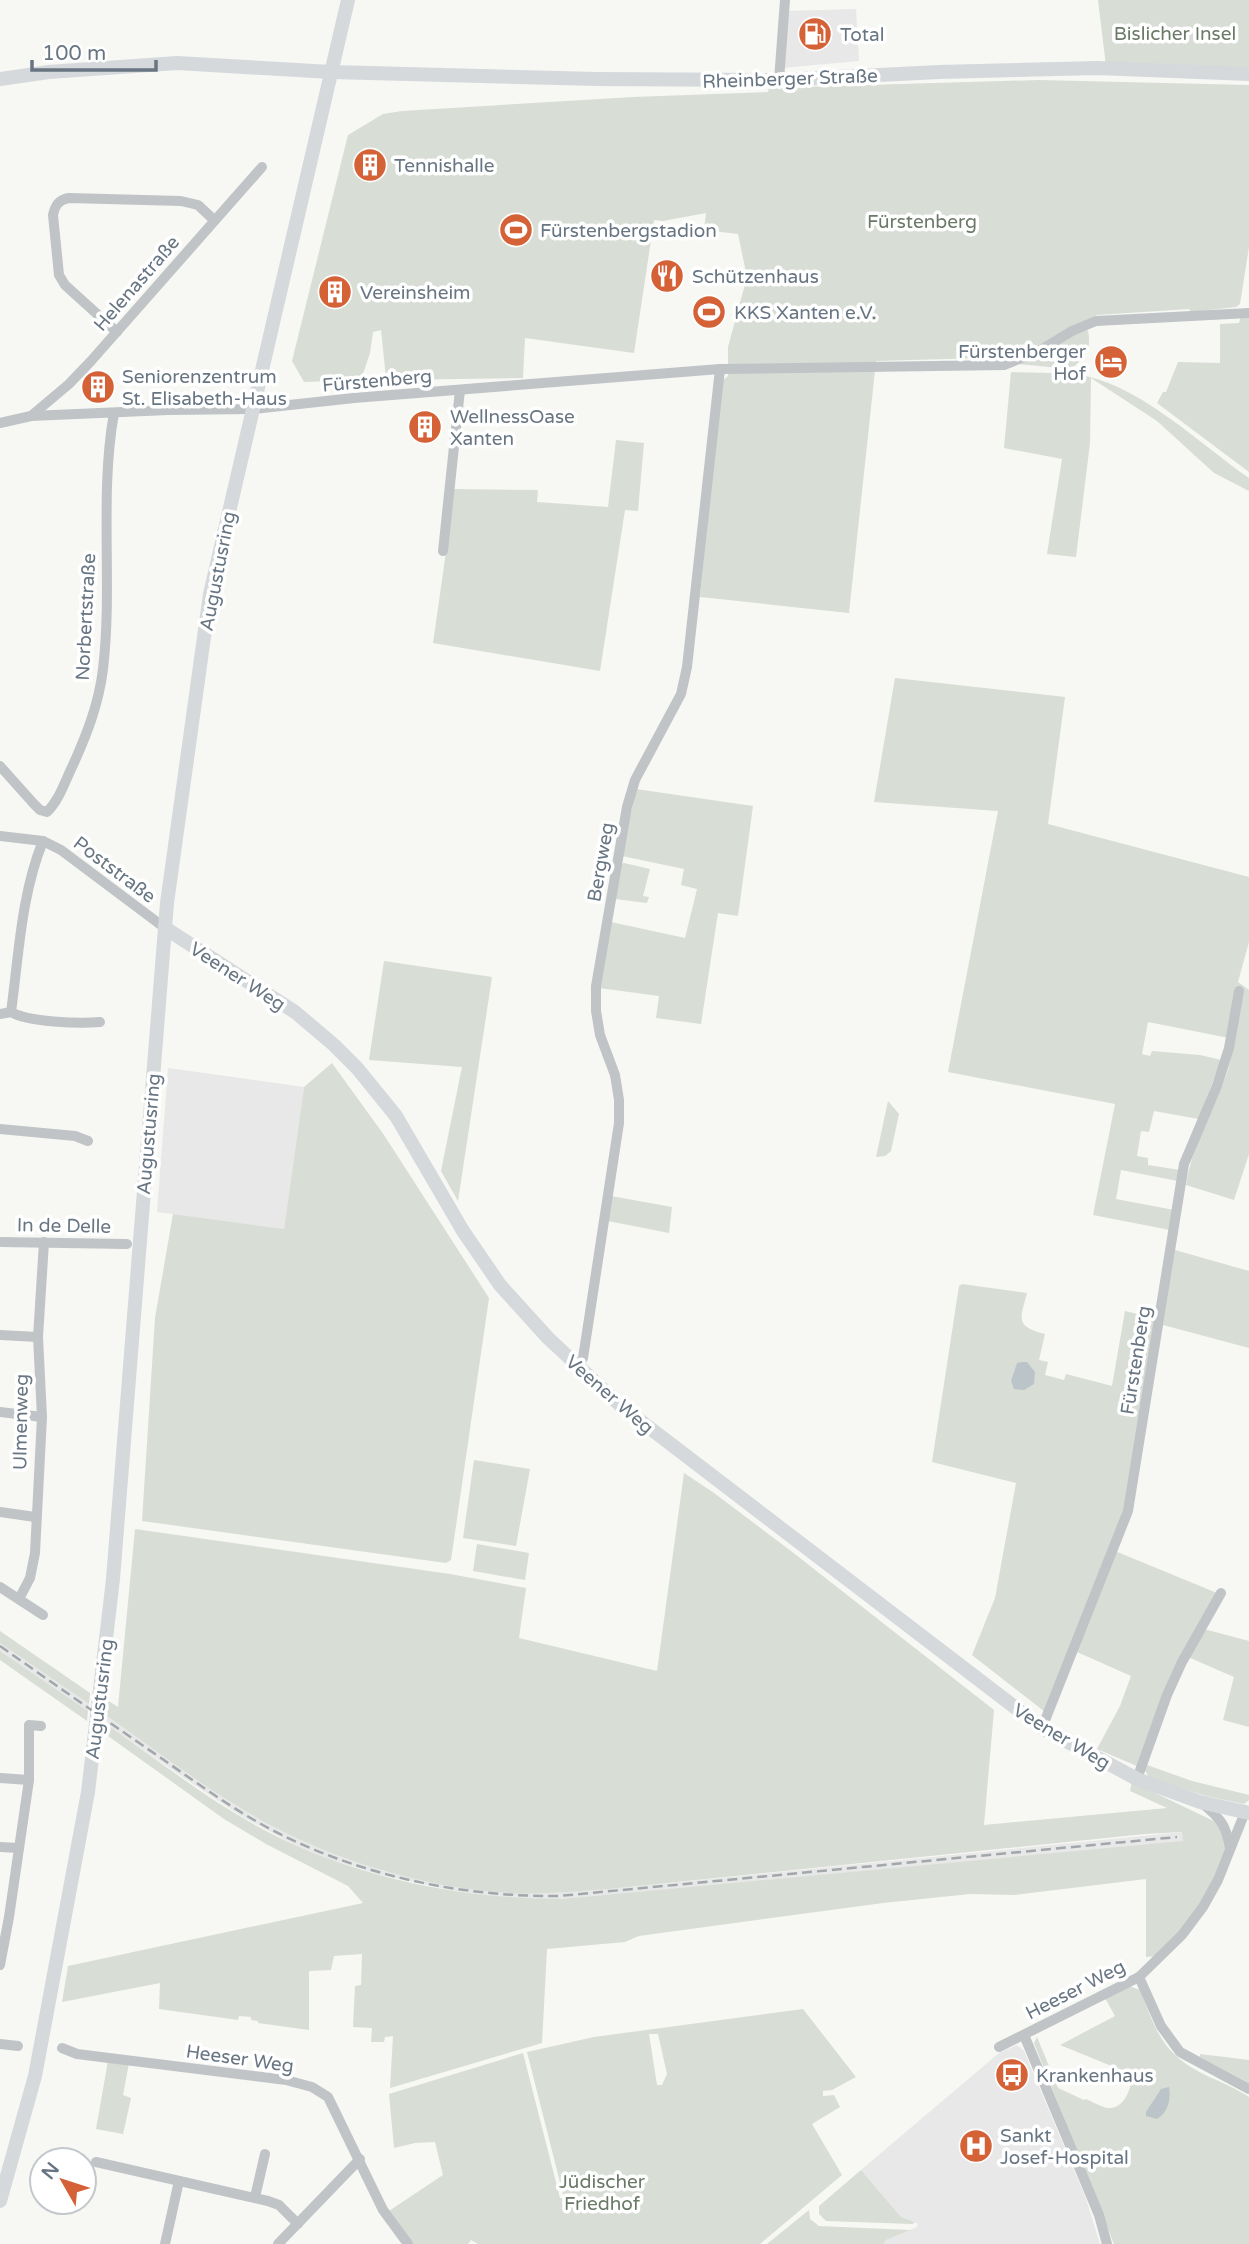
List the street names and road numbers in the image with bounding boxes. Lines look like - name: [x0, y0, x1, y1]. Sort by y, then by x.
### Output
- street label: Rheinberger Straße: [702, 65, 878, 93]
- street label: Helenastraße: [89, 231, 184, 336]
- street label: Fürstenberg: [321, 365, 433, 397]
- street label: Augustusring: [196, 509, 240, 633]
- street label: Norbertstraße: [72, 553, 100, 681]
- street label: Bergweg: [583, 821, 619, 904]
- street label: Poststraße: [69, 832, 160, 908]
- street label: Veener Weg: [186, 938, 289, 1016]
- street label: Augustusring: [133, 1073, 165, 1196]
- street label: In de Delle: [17, 1214, 111, 1238]
- street label: Fürstenberg: [1117, 1304, 1155, 1416]
- street label: Veener Weg: [561, 1351, 658, 1439]
- street label: Ulmenweg: [9, 1374, 33, 1470]
- street label: Augustusring: [82, 1637, 118, 1761]
- street label: Veener Weg: [1009, 1699, 1114, 1774]
- street label: Heeser Weg: [1022, 1955, 1129, 2024]
- street label: Heeser Weg: [184, 2041, 295, 2077]

